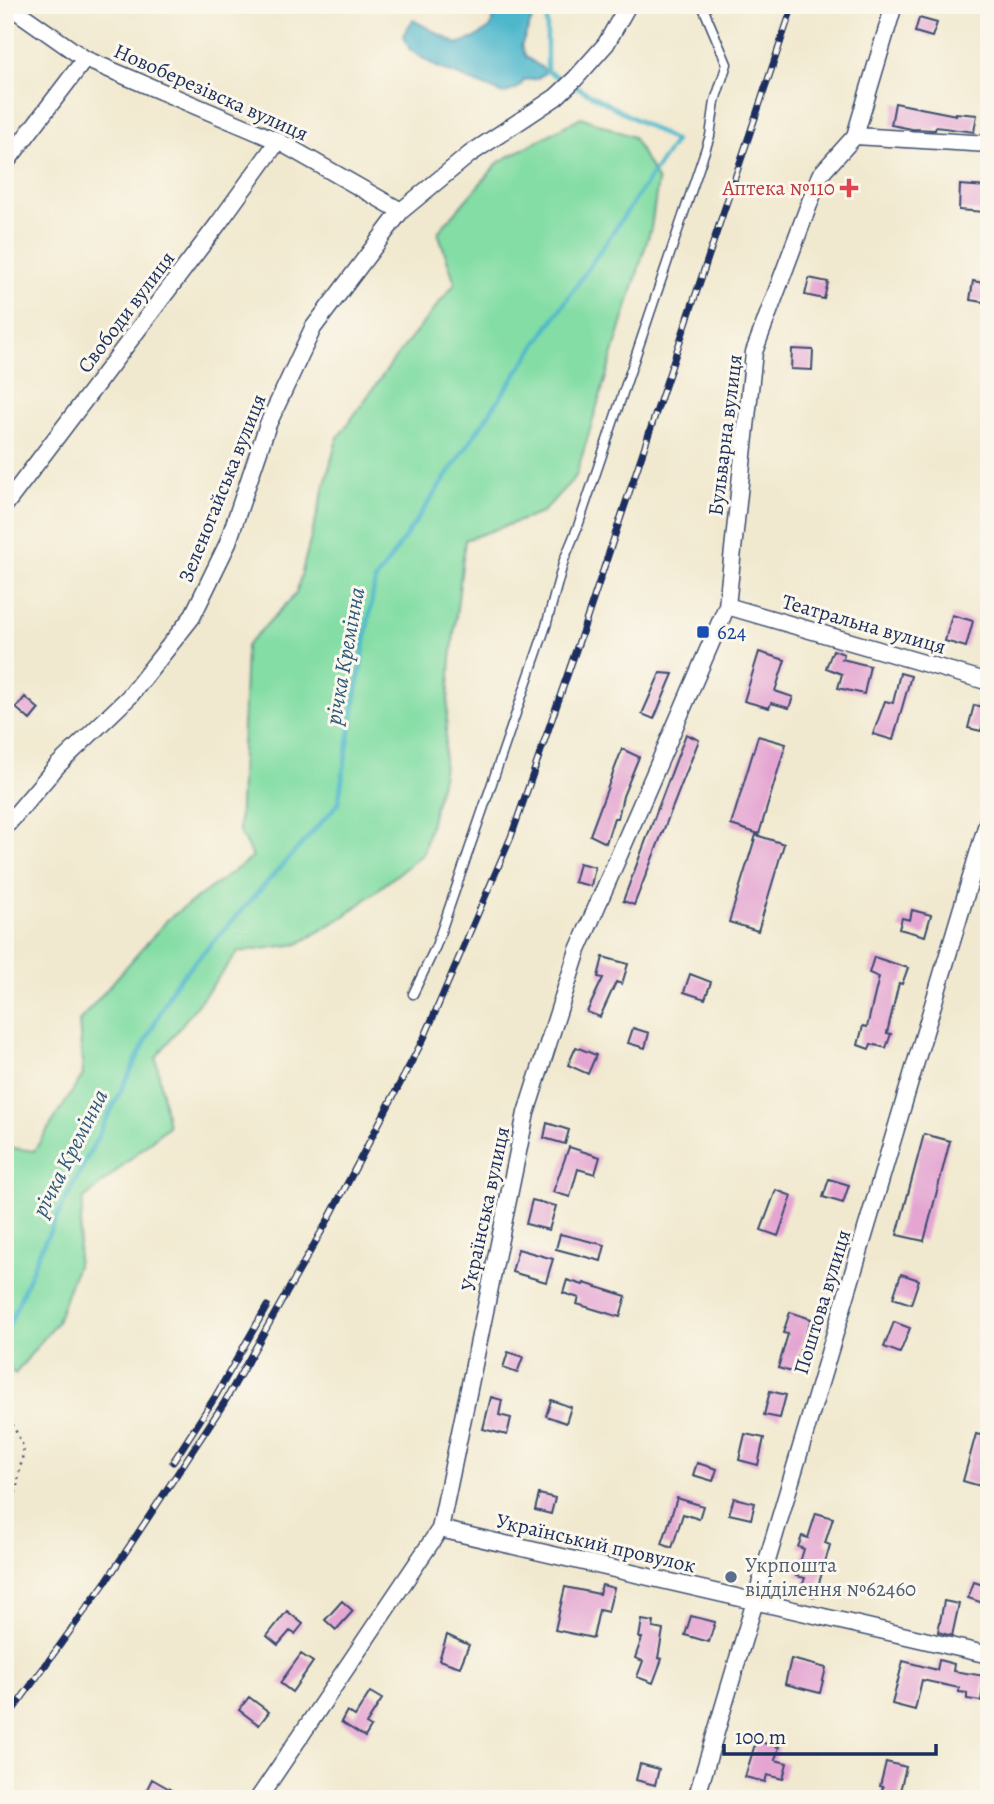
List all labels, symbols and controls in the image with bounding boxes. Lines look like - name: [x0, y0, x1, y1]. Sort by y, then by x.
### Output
- street label: Новоберезівска вулиця: [109, 36, 313, 148]
- place label: Аптека №110: [721, 174, 835, 202]
- marker: Аптека №110: [841, 180, 857, 196]
- street label: Свободи вулиця: [71, 245, 181, 379]
- street label: Бульварна вулиця: [701, 353, 749, 517]
- street label: Зеленогайська вулиця: [171, 390, 273, 586]
- water label: річка Кремінна: [317, 584, 372, 728]
- street label: Театральна вулиця: [779, 587, 949, 661]
- place label: 624: [717, 618, 746, 646]
- marker: 624: [695, 624, 711, 640]
- water label: річка Кремінна: [24, 1084, 116, 1223]
- street label: Українська вулиця: [454, 1124, 516, 1294]
- street label: Поштова вулиця: [787, 1226, 857, 1378]
- street label: Український провулок: [493, 1506, 699, 1580]
- place label: Укрпошта відділення №62460: [745, 1551, 916, 1603]
- marker: Укрпошта відділення №62460: [723, 1569, 739, 1585]
- scale bar: [724, 1713, 936, 1757]
- text: 100 m: [735, 1723, 786, 1751]

